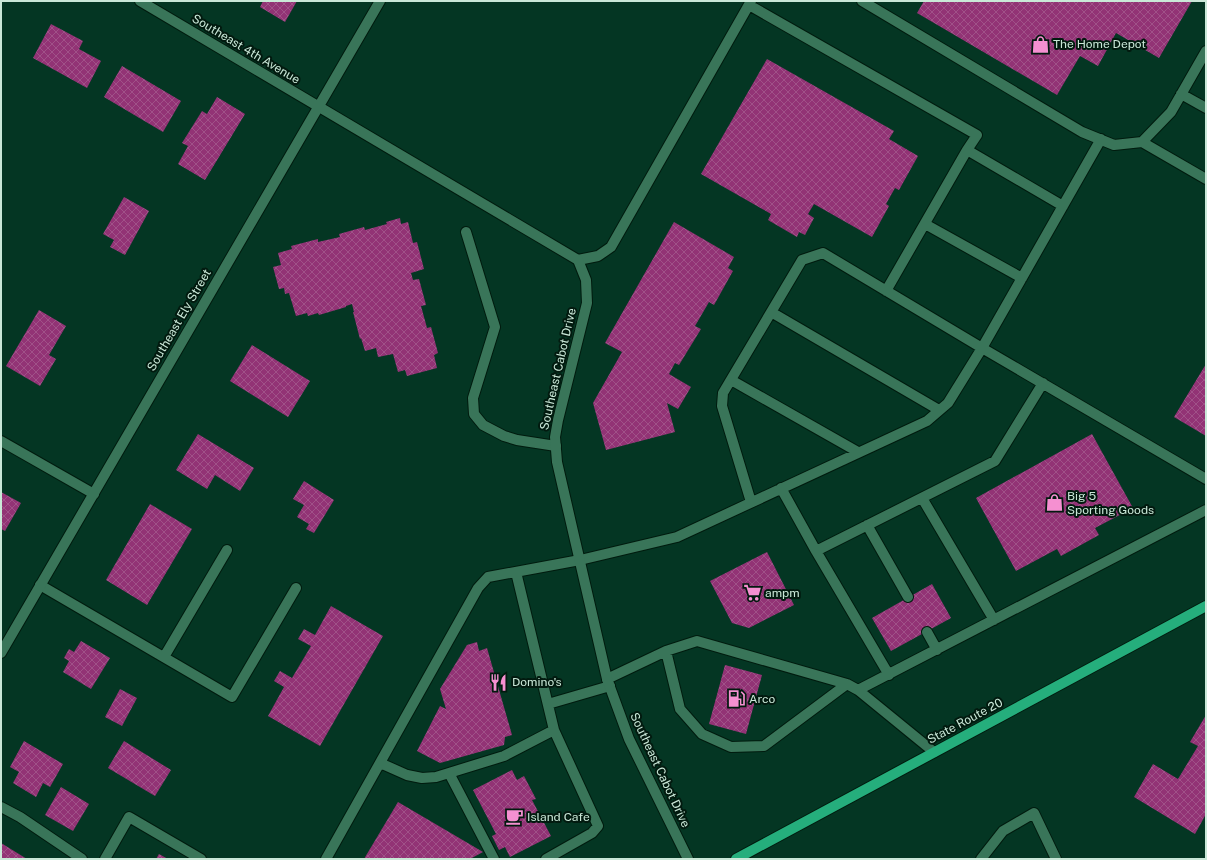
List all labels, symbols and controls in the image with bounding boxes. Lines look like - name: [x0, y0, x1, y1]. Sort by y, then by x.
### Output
- street label: Southeast 4th Avenue: [189, 11, 303, 87]
- shop icon: The Home Depot: [1030, 34, 1050, 54]
- place label: The Home Depot: [1053, 37, 1146, 51]
- street label: Southeast Ely Street: [144, 266, 214, 373]
- street label: Southeast Cabot Drive: [537, 306, 579, 431]
- place label: Big 5 Sporting Goods: [1067, 489, 1154, 517]
- shop icon: Big 5 Sporting Goods: [1044, 493, 1064, 513]
- supermarket icon: ampm: [742, 583, 762, 603]
- place label: ampm: [765, 586, 800, 600]
- restaurant icon: Domino's: [489, 672, 509, 692]
- place label: Domino's: [512, 675, 562, 689]
- fuel station icon: Arco: [726, 689, 746, 709]
- place label: Arco: [749, 692, 776, 706]
- street label: State Route 20: [925, 695, 1005, 747]
- street label: Southeast Cabot Drive: [627, 710, 693, 830]
- cafe icon: Island Cafe: [504, 807, 524, 827]
- place label: Island Cafe: [527, 810, 590, 824]

